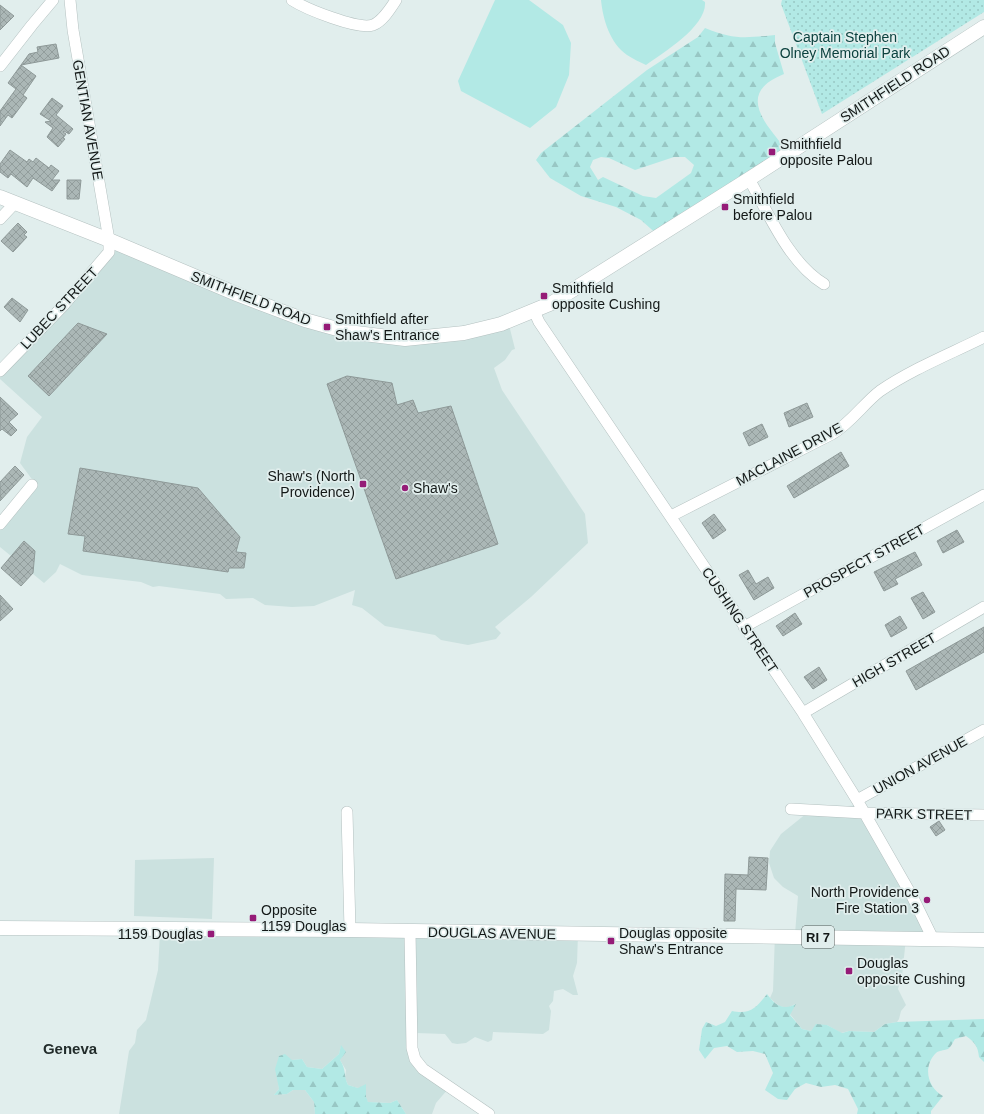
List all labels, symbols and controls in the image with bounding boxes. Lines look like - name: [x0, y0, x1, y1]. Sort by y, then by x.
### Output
- park label: Captain Stephen Olney Memorial Park: [780, 29, 911, 61]
- street label: SMITHFIELD ROAD: [837, 43, 953, 125]
- street label: GENTIAN AVENUE: [70, 59, 106, 181]
- place label: Smithfield opposite Palou: [780, 136, 873, 168]
- marker: Smithfield opposite Palou: [767, 147, 777, 157]
- place label: Smithfield before Palou: [733, 191, 812, 223]
- marker: Smithfield before Palou: [720, 202, 730, 212]
- street label: LUBEC STREET: [17, 264, 101, 352]
- street label: SMITHFIELD ROAD: [189, 268, 313, 328]
- place label: Smithfield opposite Cushing: [552, 280, 660, 312]
- marker: Smithfield opposite Cushing: [539, 291, 549, 301]
- place label: Smithfield after Shaw's Entrance: [335, 311, 440, 343]
- marker: Smithfield after Shaw's Entrance: [322, 322, 332, 332]
- street label: MACLAINE DRIVE: [733, 419, 845, 489]
- place label: Shaw's (North Providence): [268, 468, 355, 500]
- marker: Shaw's (North Providence): [358, 479, 368, 489]
- place label: Shaw's: [413, 480, 458, 496]
- marker: Shaw's: [400, 483, 410, 493]
- street label: PROSPECT STREET: [801, 521, 928, 601]
- street label: CUSHING STREET: [699, 564, 781, 676]
- street label: HIGH STREET: [849, 629, 939, 690]
- street label: UNION AVENUE: [870, 733, 970, 797]
- street label: PARK STREET: [876, 805, 973, 823]
- place label: North Providence Fire Station 3: [811, 884, 919, 916]
- marker: North Providence Fire Station 3: [922, 895, 932, 905]
- place label: Opposite 1159 Douglas: [261, 902, 346, 934]
- marker: Opposite 1159 Douglas: [248, 913, 258, 923]
- street label: DOUGLAS AVENUE: [428, 924, 556, 942]
- place label: Douglas opposite Shaw's Entrance: [619, 925, 727, 957]
- place label: 1159 Douglas: [118, 926, 203, 942]
- road number: RI 7: [802, 926, 834, 948]
- marker: 1159 Douglas: [206, 929, 216, 939]
- marker: Douglas opposite Shaw's Entrance: [606, 936, 616, 946]
- place label: Douglas opposite Cushing: [857, 955, 965, 987]
- marker: Douglas opposite Cushing: [844, 966, 854, 976]
- district label: Geneva: [43, 1040, 98, 1057]

